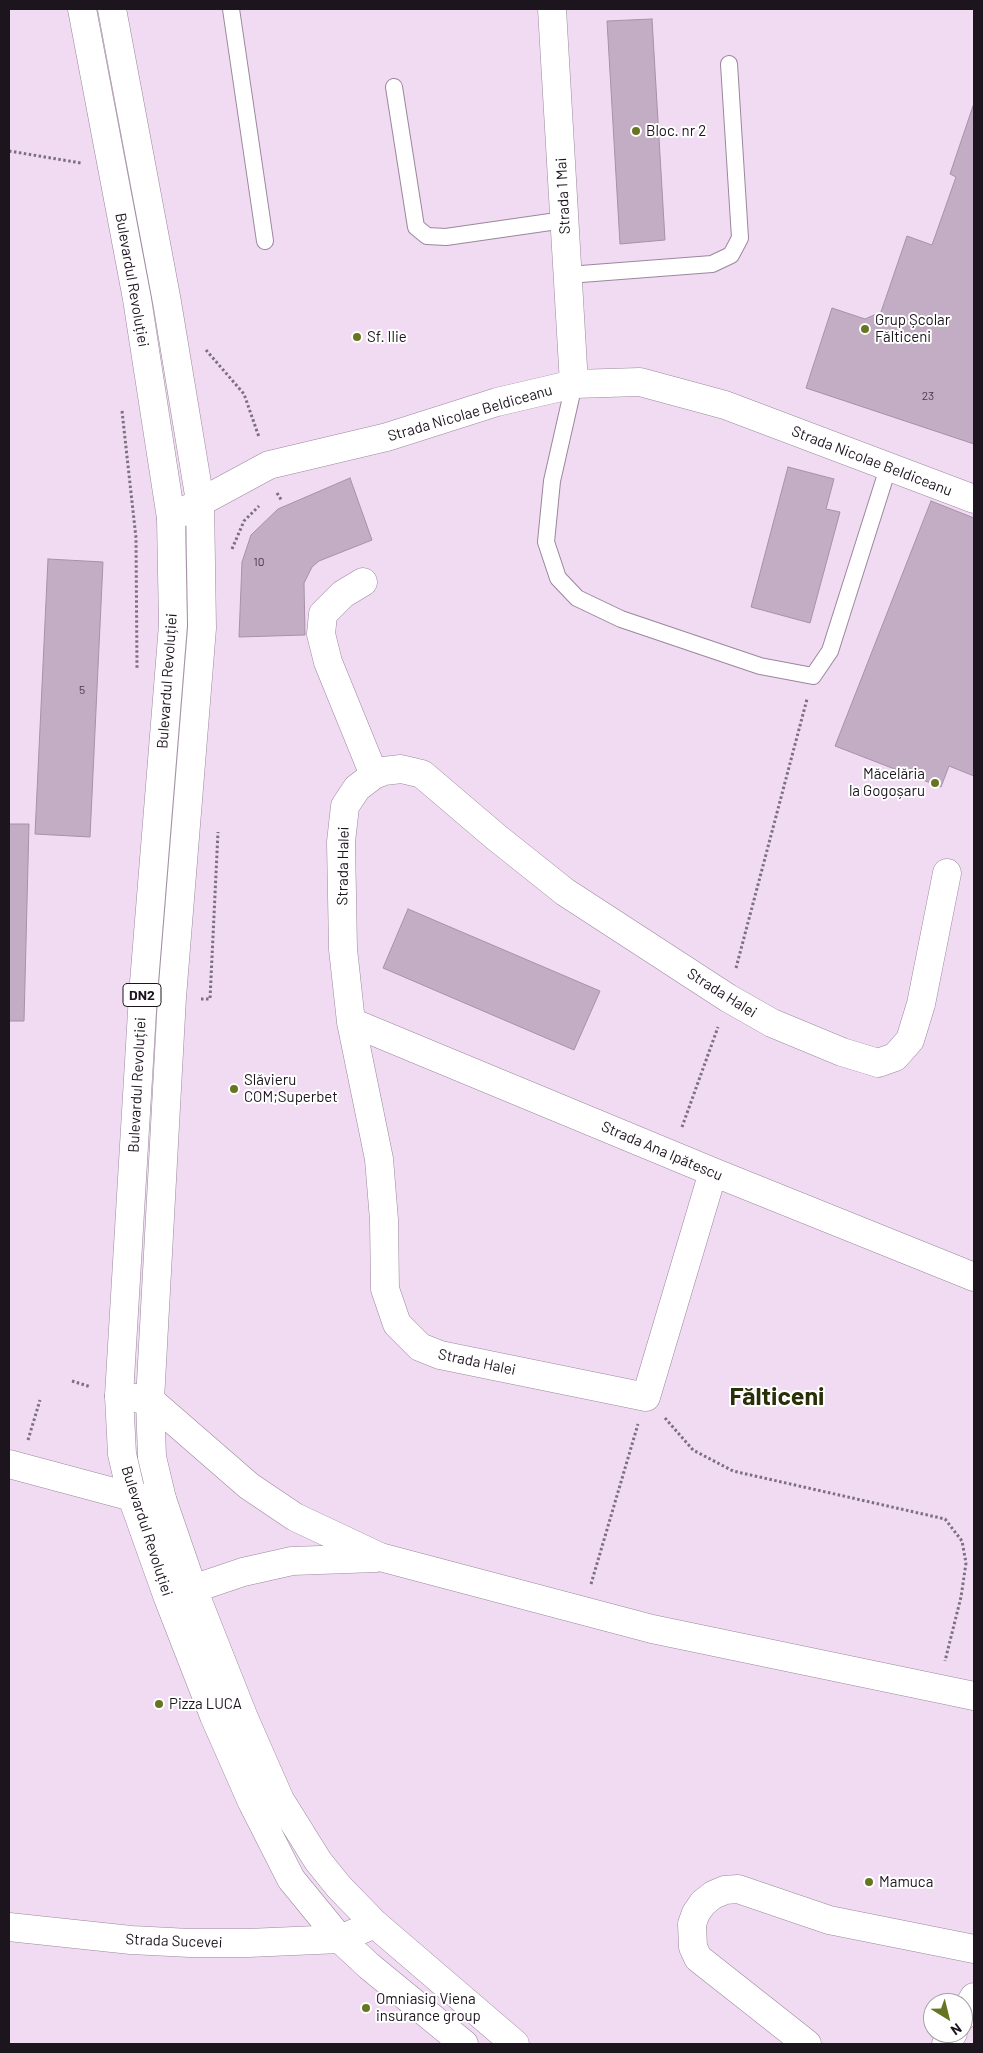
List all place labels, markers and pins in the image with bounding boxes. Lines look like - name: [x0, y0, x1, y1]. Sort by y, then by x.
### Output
- place label: Bloc. nr 2: [646, 122, 706, 140]
- marker: Bloc. nr 2: [630, 125, 642, 137]
- place label: Grup Școlar Fălticeni: [875, 311, 950, 346]
- marker: Grup Școlar Fălticeni: [859, 323, 871, 335]
- place label: Sf. Ilie: [367, 328, 407, 346]
- marker: Sf. Ilie: [351, 331, 363, 343]
- place label: Măcelăria la Gogoșaru: [849, 765, 925, 800]
- marker: Măcelăria la Gogoșaru: [929, 777, 941, 789]
- place label: Slăvieru COM;Superbet: [244, 1071, 338, 1106]
- marker: Slăvieru COM;Superbet: [228, 1083, 240, 1095]
- place label: Pizza LUCA: [169, 1695, 242, 1713]
- marker: Pizza LUCA: [153, 1698, 165, 1710]
- place label: Mamuca: [879, 1873, 933, 1891]
- marker: Mamuca: [863, 1876, 875, 1888]
- place label: Omniasig Viena insurance group: [376, 1990, 481, 2025]
- marker: Omniasig Viena insurance group: [360, 2002, 372, 2014]

